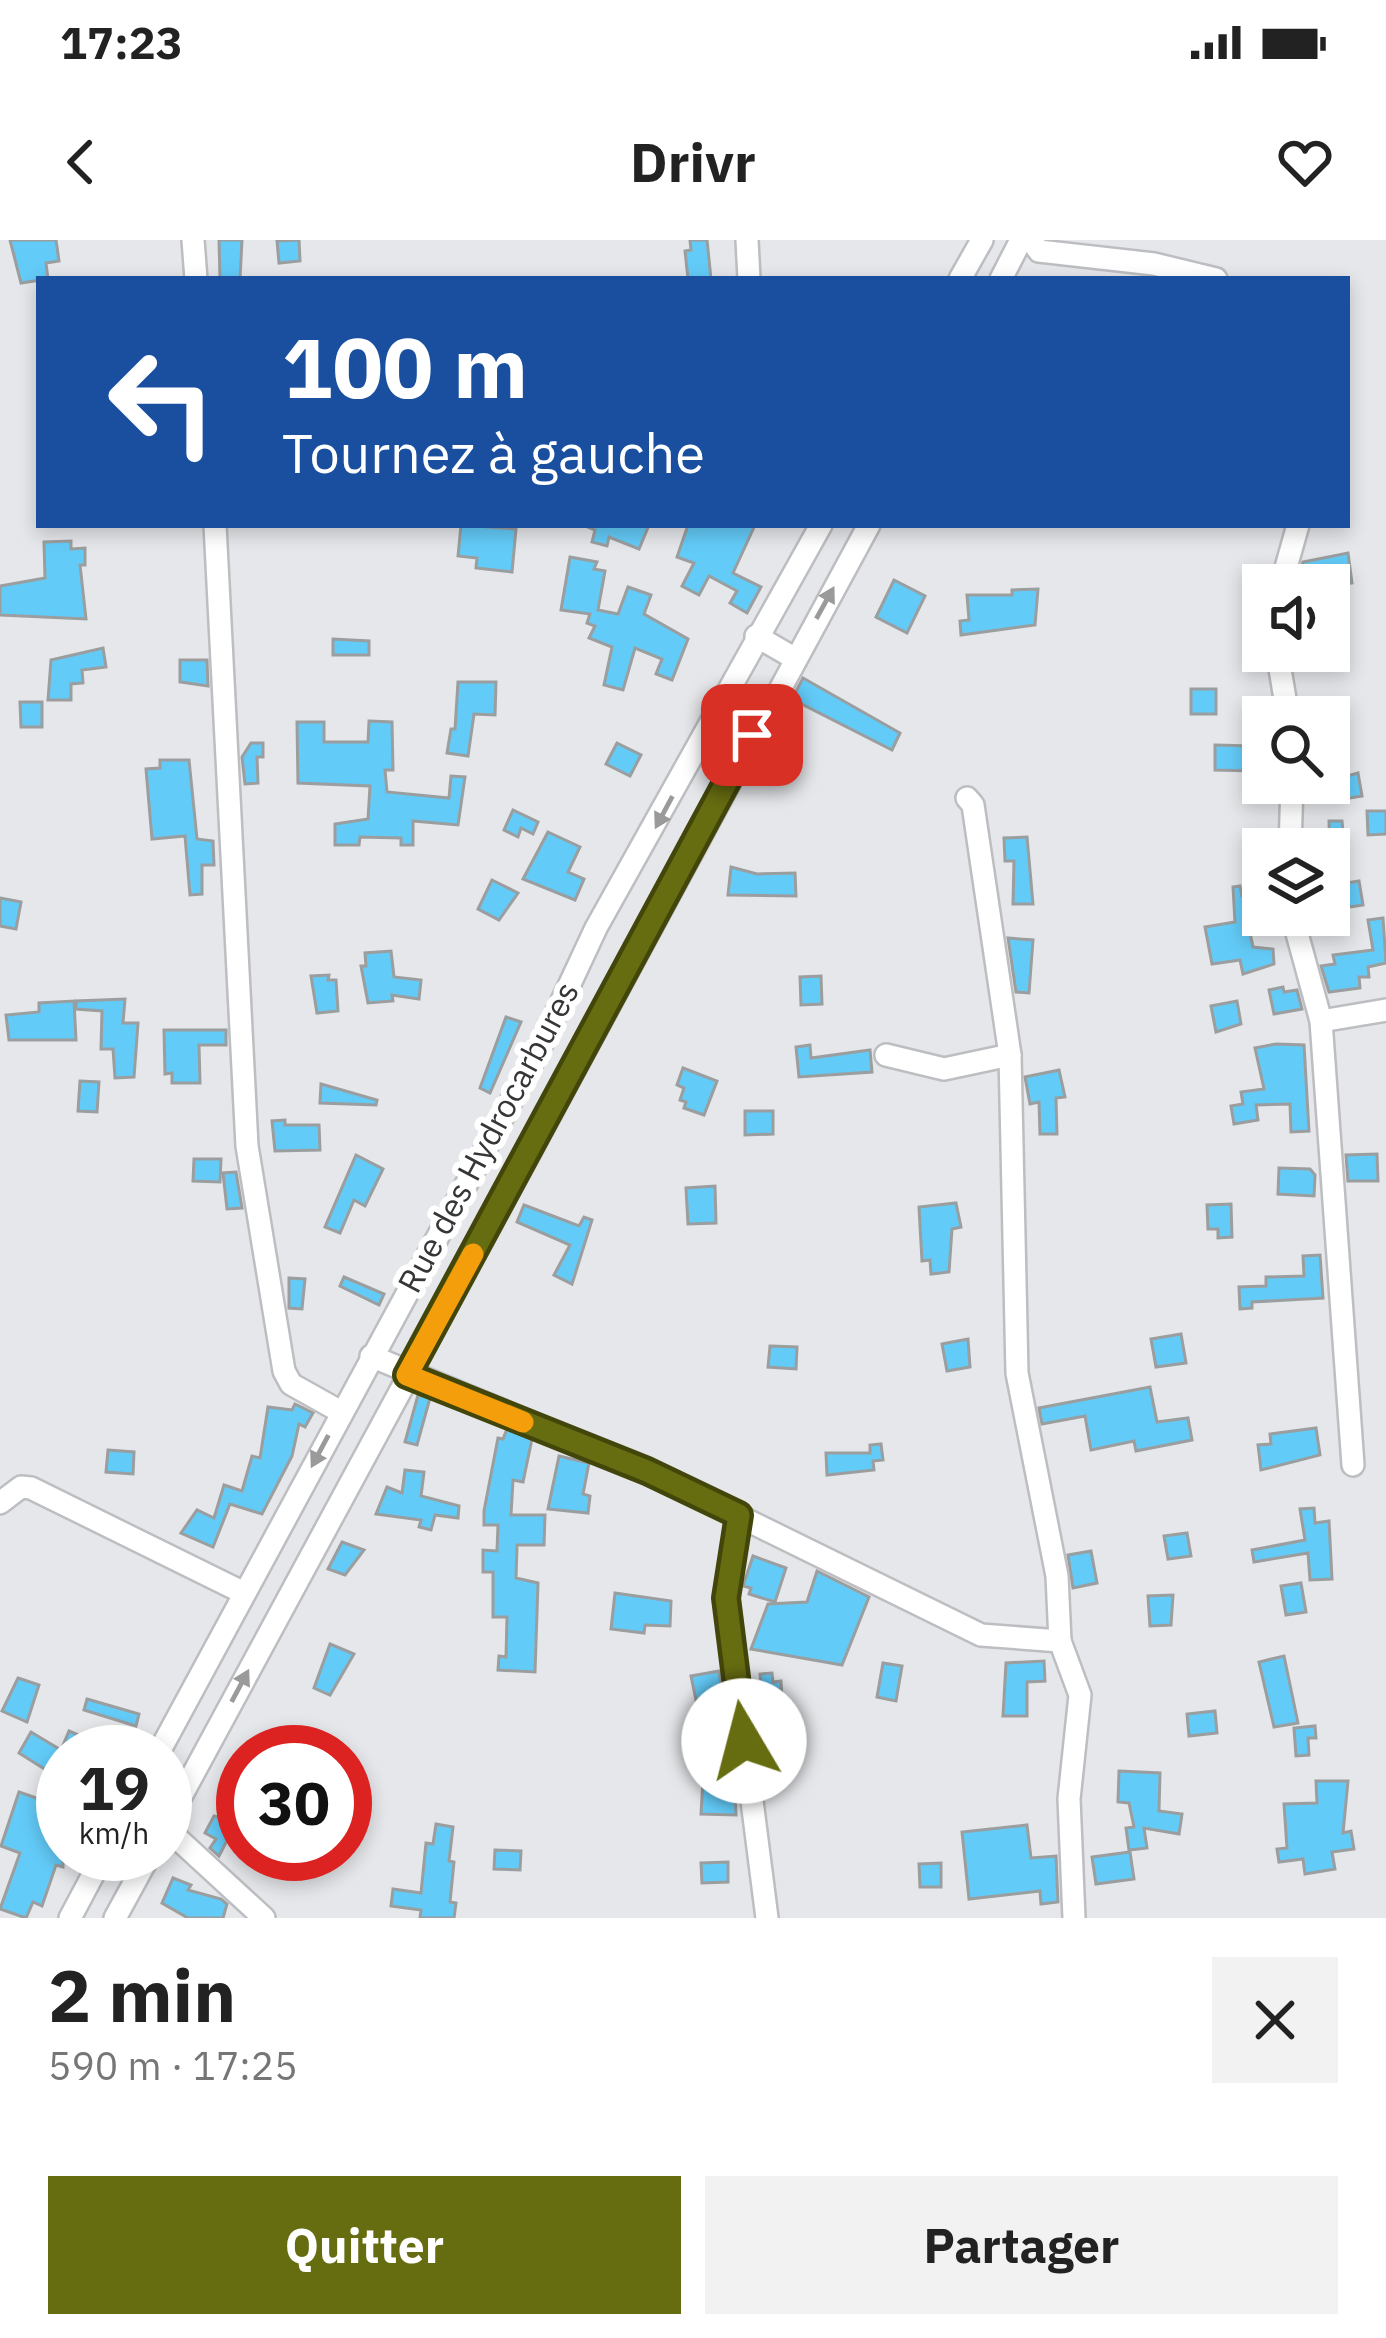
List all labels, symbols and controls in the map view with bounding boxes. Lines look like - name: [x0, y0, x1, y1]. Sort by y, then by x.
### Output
- text: 17:23: [60, 13, 183, 71]
- text: Drivr: [630, 127, 756, 197]
- icon: back: [48, 129, 114, 195]
- icon: heart: [1272, 129, 1338, 195]
- text: 100 m: [282, 312, 528, 421]
- icon: left: [84, 324, 240, 480]
- text: Tournez à gauche: [282, 418, 705, 488]
- map controls: [1242, 564, 1350, 936]
- button: sound: [1242, 564, 1350, 672]
- one-way arrow: [814, 586, 835, 621]
- pin: [701, 684, 803, 786]
- button: search: [1242, 696, 1350, 804]
- icon: arrive: [719, 702, 785, 768]
- one-way arrow: [654, 794, 675, 829]
- button: layers: [1242, 828, 1350, 936]
- street label: Rue des Hydrocarbures: [387, 974, 588, 1300]
- one-way arrow: [310, 1434, 331, 1469]
- one-way arrow: [229, 1668, 250, 1703]
- position arrow: [681, 1678, 807, 1804]
- speed limit sign: 30: [216, 1725, 372, 1881]
- text: 19: [78, 1748, 150, 1827]
- text: km/h: [79, 1813, 149, 1852]
- text: 2 min: [48, 1948, 236, 2042]
- button: close: [1212, 1957, 1338, 2083]
- text: 590 m · 17:25: [48, 2040, 298, 2091]
- button: Quitter: [48, 2176, 681, 2314]
- button: Partager: [705, 2176, 1338, 2314]

